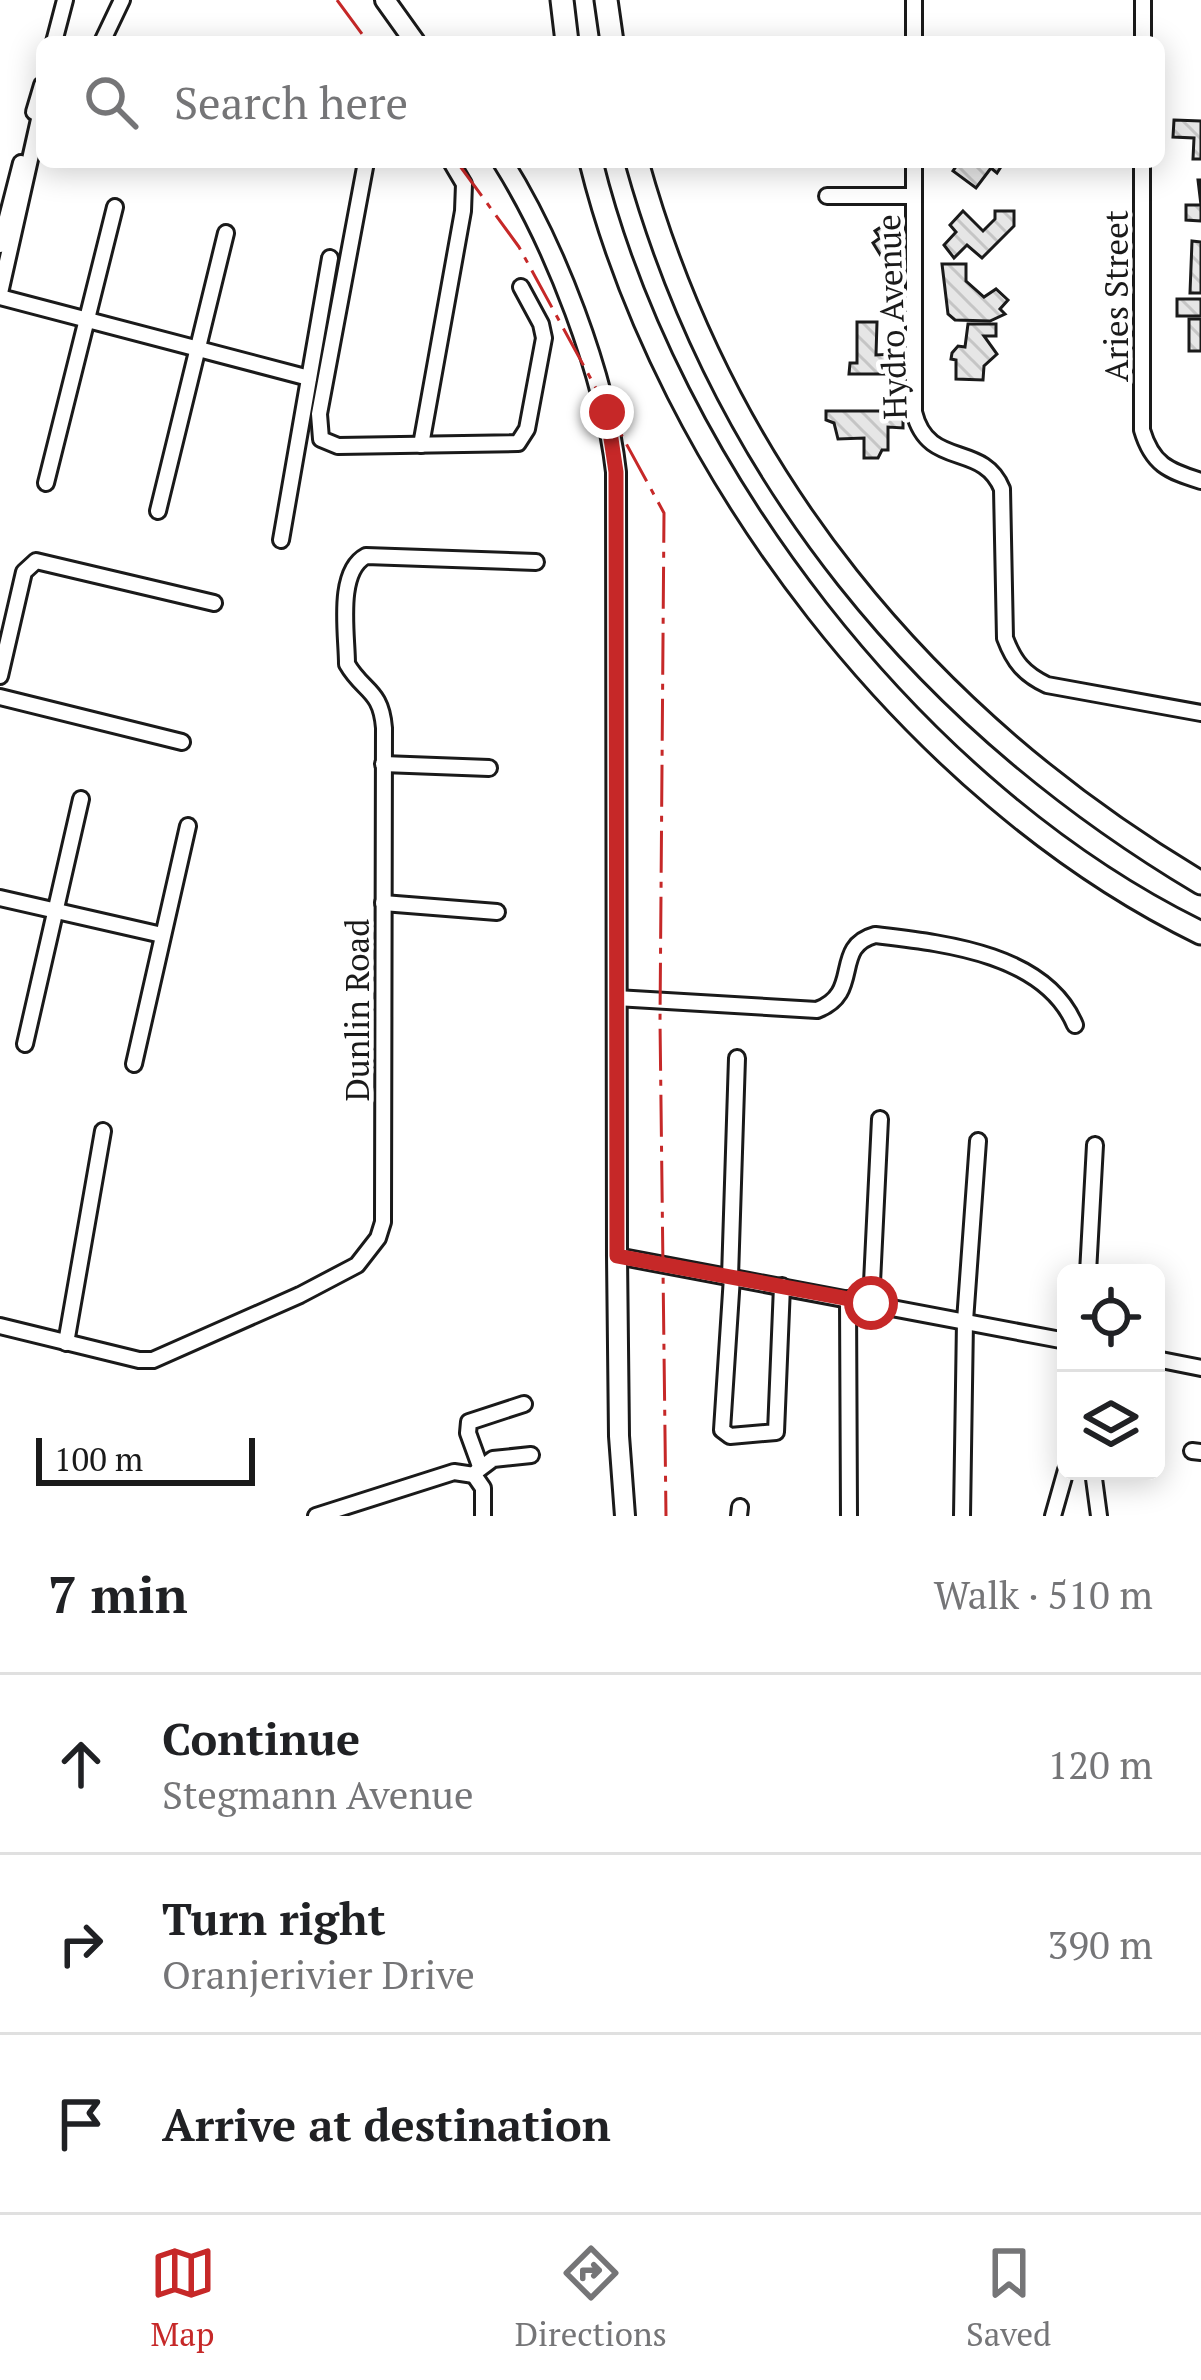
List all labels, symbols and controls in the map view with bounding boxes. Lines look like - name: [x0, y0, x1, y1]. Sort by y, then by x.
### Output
- search box: [36, 36, 1165, 168]
- icon: search: [78, 69, 144, 135]
- text: Search here: [174, 72, 408, 132]
- street label: Aries Street: [1094, 210, 1137, 382]
- street label: Hydro Avenue: [866, 214, 916, 420]
- route end: [580, 385, 634, 439]
- street label: Dunlin Road: [335, 918, 378, 1102]
- map controls: [1057, 1264, 1165, 1480]
- button: locate: [1057, 1264, 1165, 1372]
- route start: [844, 1276, 898, 1330]
- button: layers: [1057, 1372, 1165, 1480]
- scale bar: [36, 1432, 255, 1485]
- text: 100 m: [54, 1437, 143, 1480]
- text: 7 min: [48, 1560, 188, 1628]
- text: Walk · 510 m: [934, 1568, 1153, 1620]
- text: Continue: [162, 1708, 360, 1768]
- icon: ahead: [48, 1731, 114, 1797]
- text: 120 m: [1048, 1738, 1153, 1790]
- text: Stegmann Avenue: [162, 1768, 474, 1820]
- text: Turn right: [162, 1888, 386, 1948]
- icon: right: [48, 1911, 114, 1977]
- text: 390 m: [1048, 1918, 1153, 1970]
- text: Oranjerivier Drive: [162, 1948, 475, 2000]
- icon: arrive: [48, 2091, 114, 2157]
- text: Arrive at destination: [162, 2094, 611, 2154]
- tab: Map: [150, 2240, 216, 2355]
- tab: Directions: [515, 2240, 667, 2355]
- tab: Saved: [966, 2240, 1051, 2355]

